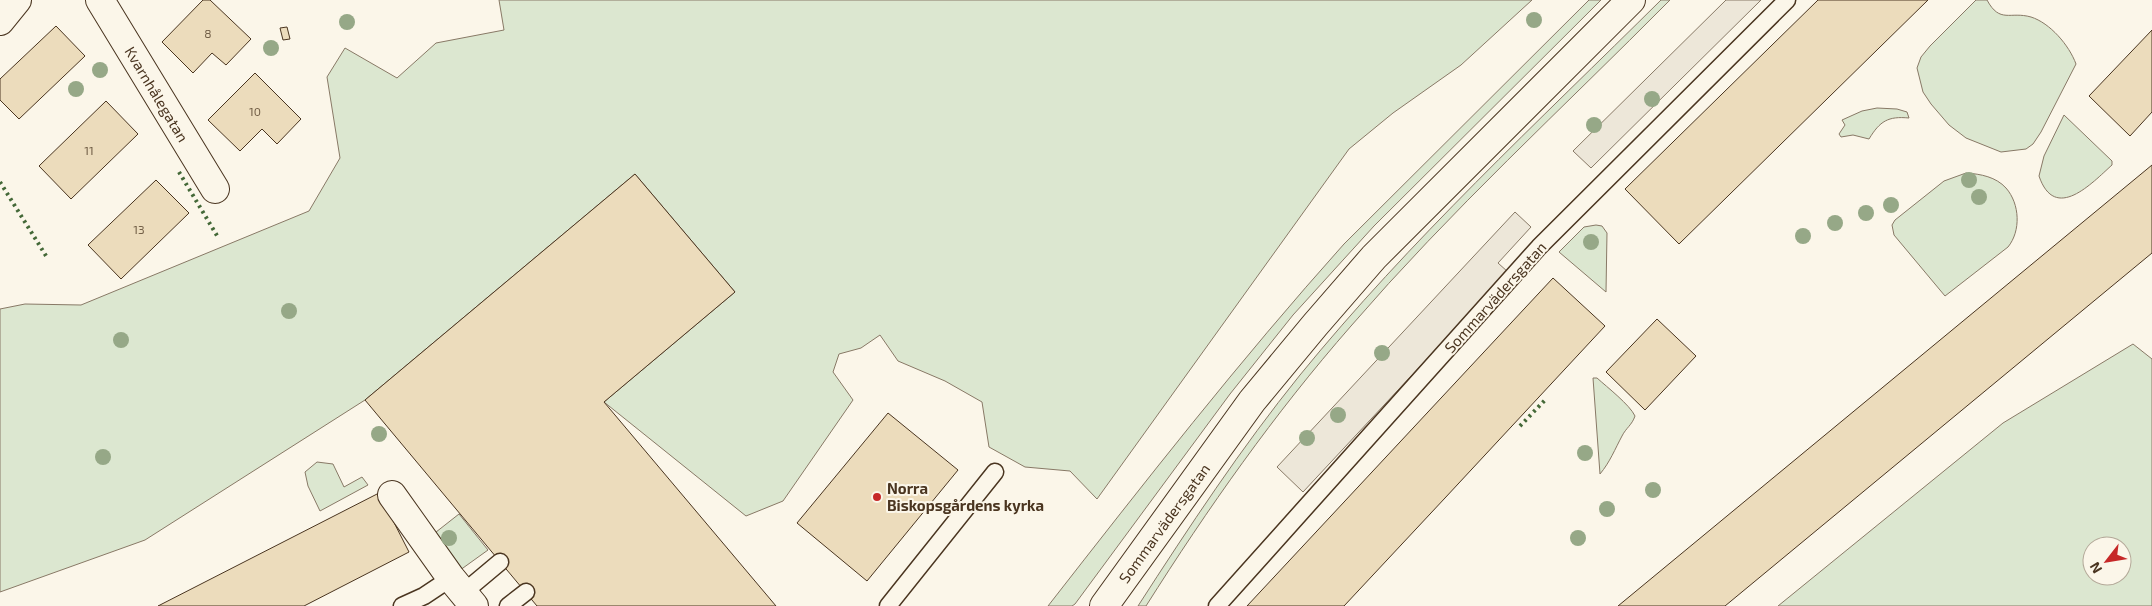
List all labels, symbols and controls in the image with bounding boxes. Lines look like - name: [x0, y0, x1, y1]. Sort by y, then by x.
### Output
- house number: 8: [204, 26, 212, 40]
- street label: Kvarnhålegatan: [121, 43, 193, 145]
- house number: 10: [249, 104, 261, 118]
- house number: 11: [84, 143, 94, 157]
- house number: 13: [133, 222, 145, 236]
- street label: Sommarvädersgatan: [1440, 238, 1550, 356]
- street label: Sommarvädersgatan: [1115, 460, 1213, 586]
- place label: Norra Biskopsgårdens kyrka: [887, 479, 1044, 515]
- marker: Norra Biskopsgårdens kyrka: [871, 491, 883, 503]
- north arrow: [2082, 536, 2132, 586]
- text: N: [2086, 559, 2105, 577]

